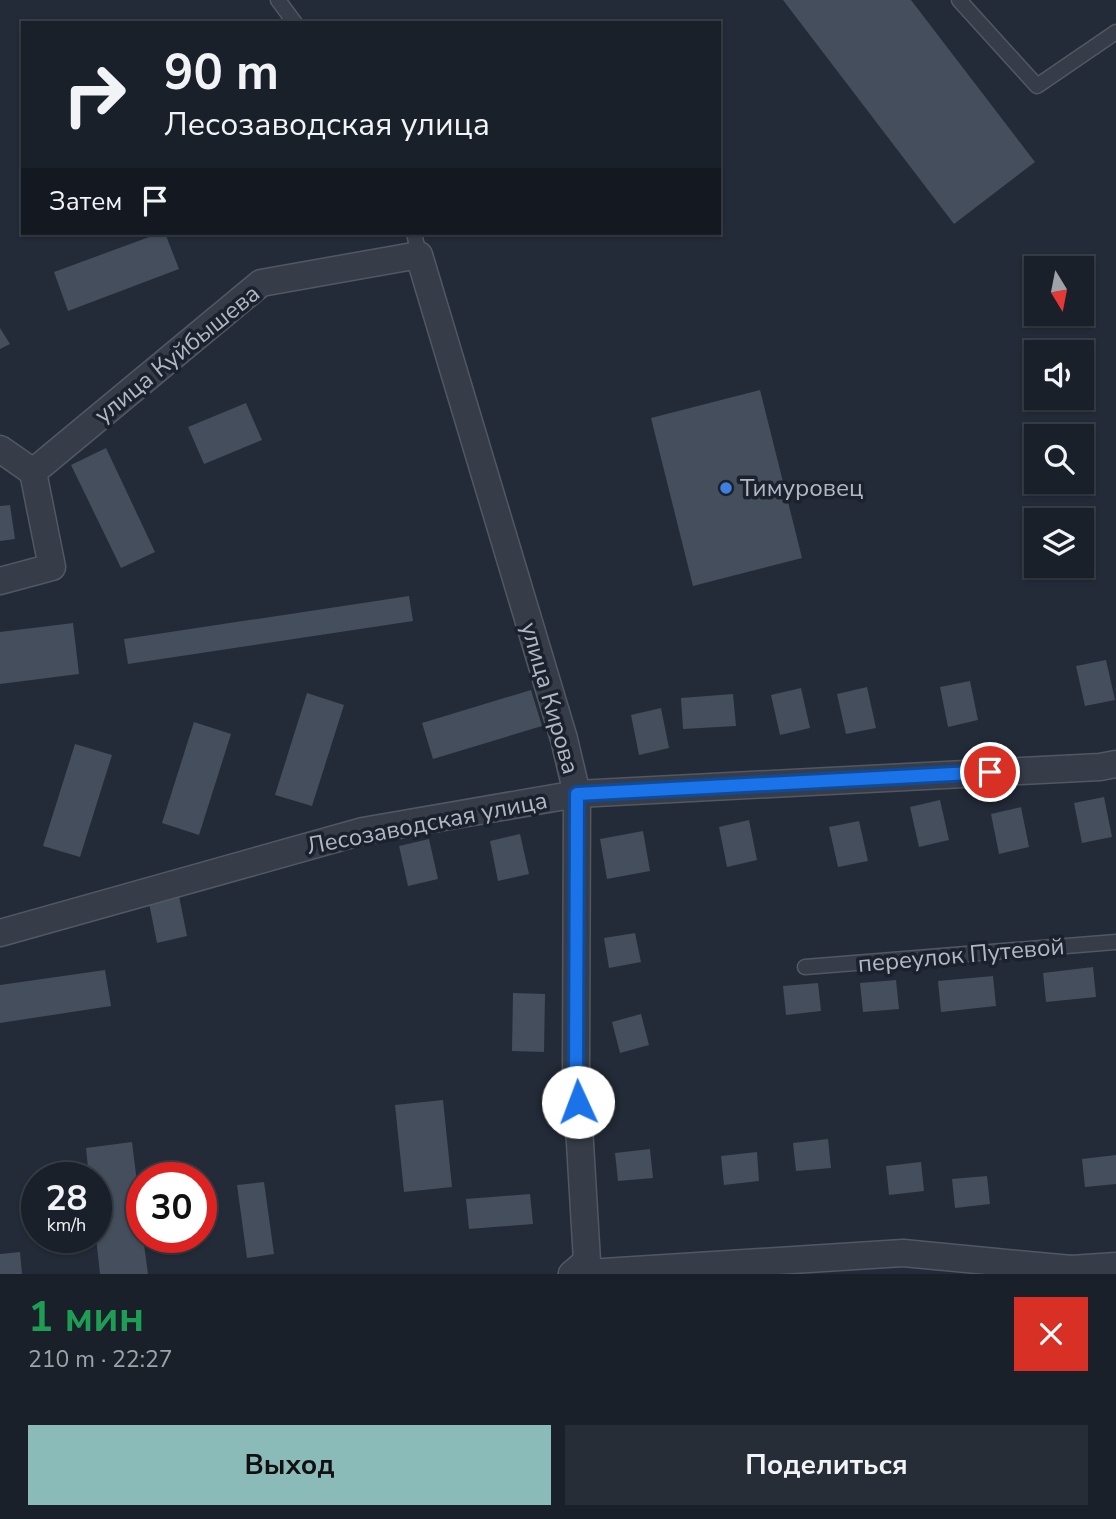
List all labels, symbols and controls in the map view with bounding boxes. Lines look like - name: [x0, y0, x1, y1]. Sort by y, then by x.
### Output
- text: 90 m: [164, 39, 279, 106]
- icon: right: [49, 49, 140, 140]
- text: Лесозаводская улица: [164, 103, 490, 146]
- icon: arrive: [136, 182, 174, 220]
- text: Затем: [49, 184, 122, 219]
- north arrow: [1024, 256, 1094, 326]
- map controls: [1024, 256, 1094, 578]
- street label: улица Куйбышева: [88, 277, 266, 431]
- button: sound: [1024, 340, 1094, 410]
- button: search: [1024, 424, 1094, 494]
- place label: Тимуровец: [740, 472, 863, 504]
- marker: Тимуровец: [718, 480, 734, 496]
- button: layers: [1024, 508, 1094, 578]
- street label: улица Кирова: [513, 618, 587, 778]
- pin: [960, 742, 1020, 802]
- icon: arrive: [971, 753, 1009, 791]
- street label: Лесозаводская улица: [304, 784, 550, 862]
- street label: переулок Путевой: [856, 930, 1066, 980]
- position arrow: [541, 1065, 615, 1139]
- speed limit sign: 30: [126, 1162, 217, 1253]
- text: 28: [45, 1175, 88, 1222]
- text: km/h: [47, 1213, 86, 1237]
- text: 1 мин: [28, 1289, 144, 1346]
- button: close: [1014, 1297, 1088, 1371]
- text: 210 m · 22:27: [28, 1344, 173, 1375]
- button: Выход: [28, 1425, 551, 1505]
- button: Поделиться: [565, 1425, 1088, 1505]

